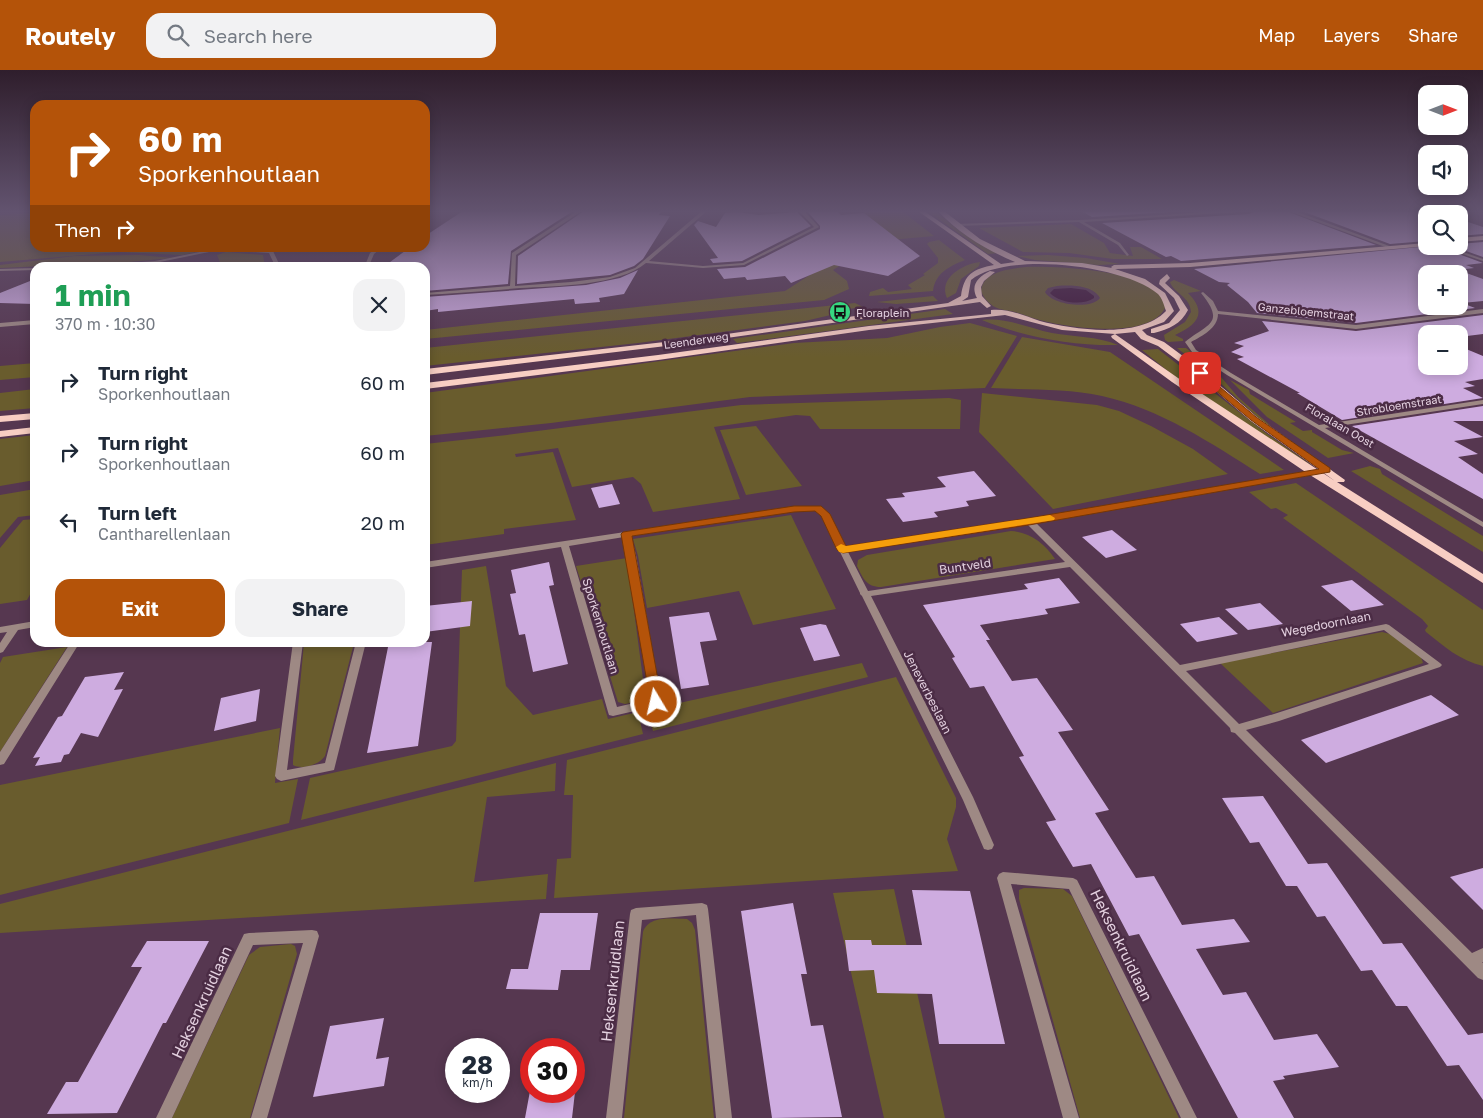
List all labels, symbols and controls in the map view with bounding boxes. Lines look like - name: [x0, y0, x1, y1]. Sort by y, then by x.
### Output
- search box: [146, 13, 496, 58]
- text: Routely: [25, 21, 116, 50]
- icon: search: [164, 21, 192, 49]
- text: Search here: [204, 24, 313, 47]
- text: Map: [1258, 24, 1295, 46]
- text: Layers: [1323, 24, 1380, 46]
- text: Share: [1408, 24, 1458, 46]
- north arrow: [1418, 85, 1468, 135]
- map controls: [1418, 85, 1468, 375]
- text: 60 m: [138, 118, 222, 160]
- icon: right: [55, 120, 120, 185]
- button: sound: [1418, 145, 1468, 195]
- text: Sporkenhoutlaan: [138, 160, 320, 187]
- button: search: [1418, 205, 1468, 255]
- icon: right: [111, 215, 139, 243]
- text: Then: [55, 218, 101, 241]
- button: +: [1418, 265, 1468, 315]
- text: 1 min: [55, 277, 131, 313]
- button: close: [353, 279, 405, 331]
- street label: Ganzebloemstraat: [1257, 299, 1355, 323]
- bus stop icon: Floraplein: [828, 300, 852, 324]
- place label: Floraplein: [856, 306, 909, 319]
- text: 370 m · 10:30: [55, 314, 155, 334]
- button: −: [1418, 325, 1468, 375]
- street label: Leenderweg: [663, 329, 729, 351]
- pin: [1179, 352, 1221, 394]
- icon: arrive: [1186, 359, 1214, 387]
- text: Turn right: [98, 361, 188, 384]
- icon: right: [55, 368, 83, 396]
- text: 60 m: [360, 371, 405, 394]
- text: Sporkenhoutlaan: [98, 384, 230, 404]
- street label: Strobloemstraat: [1355, 392, 1443, 418]
- street label: Floralaan Oost: [1303, 400, 1377, 450]
- text: Turn right: [98, 431, 188, 454]
- icon: right: [55, 438, 83, 466]
- text: 60 m: [360, 441, 405, 464]
- text: Sporkenhoutlaan: [98, 454, 230, 474]
- text: Turn left: [98, 501, 177, 524]
- icon: left: [55, 508, 83, 536]
- text: 20 m: [361, 511, 405, 534]
- text: Cantharellenlaan: [98, 524, 230, 544]
- street label: Buntveld: [938, 555, 992, 577]
- street label: Sporkenhoutlaan: [579, 576, 623, 676]
- button: Exit: [55, 579, 225, 637]
- button: Share: [235, 579, 405, 637]
- street label: Wegedoornlaan: [1280, 608, 1372, 640]
- street label: Jeneverbeslaan: [901, 648, 955, 736]
- position arrow: [629, 675, 681, 727]
- street label: Heksenkruidlaan: [1087, 886, 1157, 1004]
- street label: Heksenkruidlaan: [597, 919, 627, 1043]
- street label: Heksenkruidlaan: [167, 943, 235, 1061]
- speed limit sign: 30: [520, 1038, 585, 1103]
- text: 28: [462, 1049, 493, 1080]
- text: km/h: [462, 1075, 493, 1090]

